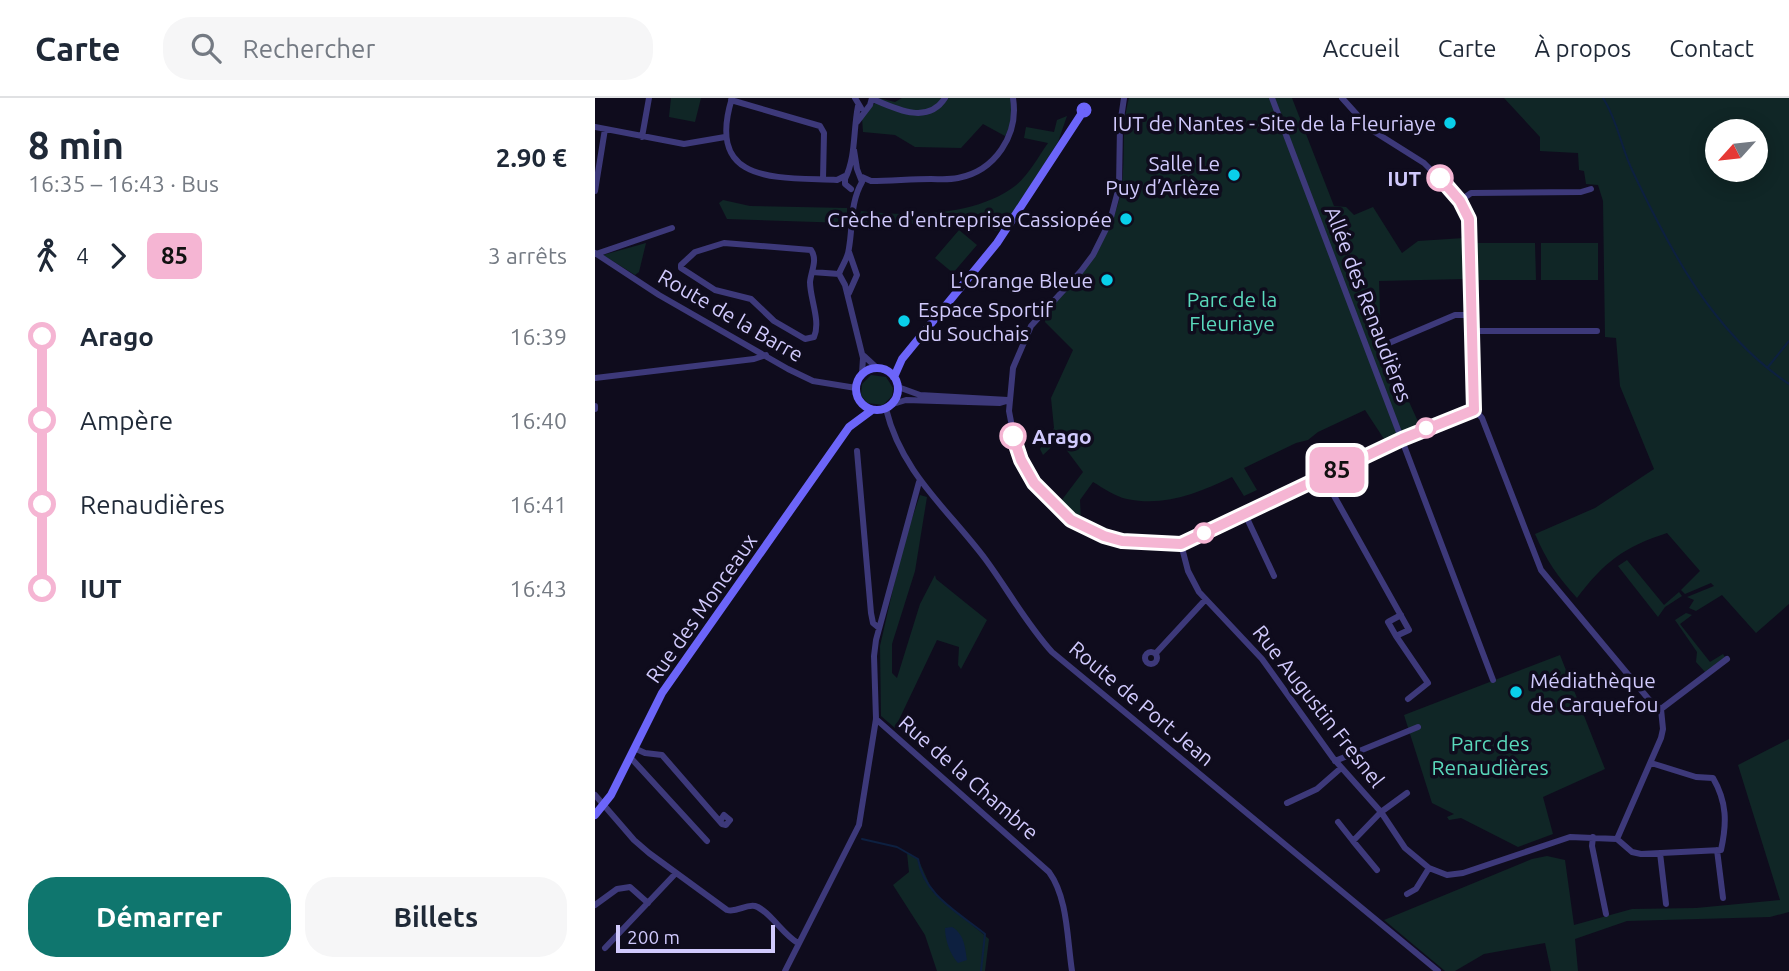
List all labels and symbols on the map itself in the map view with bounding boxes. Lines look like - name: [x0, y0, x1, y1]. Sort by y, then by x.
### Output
- place label: IUT de Nantes - Site de la Fleuriaye: [1113, 111, 1436, 135]
- marker: IUT de Nantes - Site de la Fleuriaye: [1442, 115, 1458, 131]
- north arrow: [1705, 119, 1767, 182]
- place label: Salle Le Puy d’Arlèze: [1105, 151, 1220, 199]
- marker: IUT: [1427, 165, 1453, 191]
- place label: IUT: [1387, 166, 1421, 190]
- marker: Salle Le Puy d’Arlèze: [1226, 167, 1242, 183]
- street label: Allée des Renaudières: [1321, 203, 1417, 405]
- place label: Crèche d'entreprise Cassiopée: [827, 207, 1112, 231]
- marker: Crèche d'entreprise Cassiopée: [1118, 211, 1134, 227]
- street label: Route de la Barre: [654, 264, 808, 366]
- place label: L'Orange Bleue: [950, 268, 1093, 292]
- marker: L'Orange Bleue: [1099, 272, 1115, 288]
- park label: Parc de la Fleuriaye: [1187, 287, 1277, 335]
- place label: Espace Sportif du Souchais: [918, 297, 1054, 345]
- marker: Espace Sportif du Souchais: [896, 313, 912, 329]
- unlabelled marker: [1416, 418, 1436, 438]
- marker: Arago: [1000, 423, 1026, 449]
- place label: Arago: [1032, 424, 1092, 448]
- line badge: 85: [1305, 447, 1369, 493]
- unlabelled marker: [1194, 523, 1214, 543]
- street label: Rue des Monceaux: [641, 529, 762, 687]
- street label: Rue Augustin Fresnel: [1248, 620, 1390, 792]
- street label: Route de Port Jean: [1065, 636, 1219, 770]
- place label: Médiathèque de Carquefou: [1530, 668, 1658, 716]
- marker: Médiathèque de Carquefou: [1508, 684, 1524, 700]
- street label: Rue de la Chambre: [894, 710, 1044, 844]
- park label: Parc des Renaudières: [1431, 731, 1549, 779]
- scale bar: [616, 922, 775, 954]

